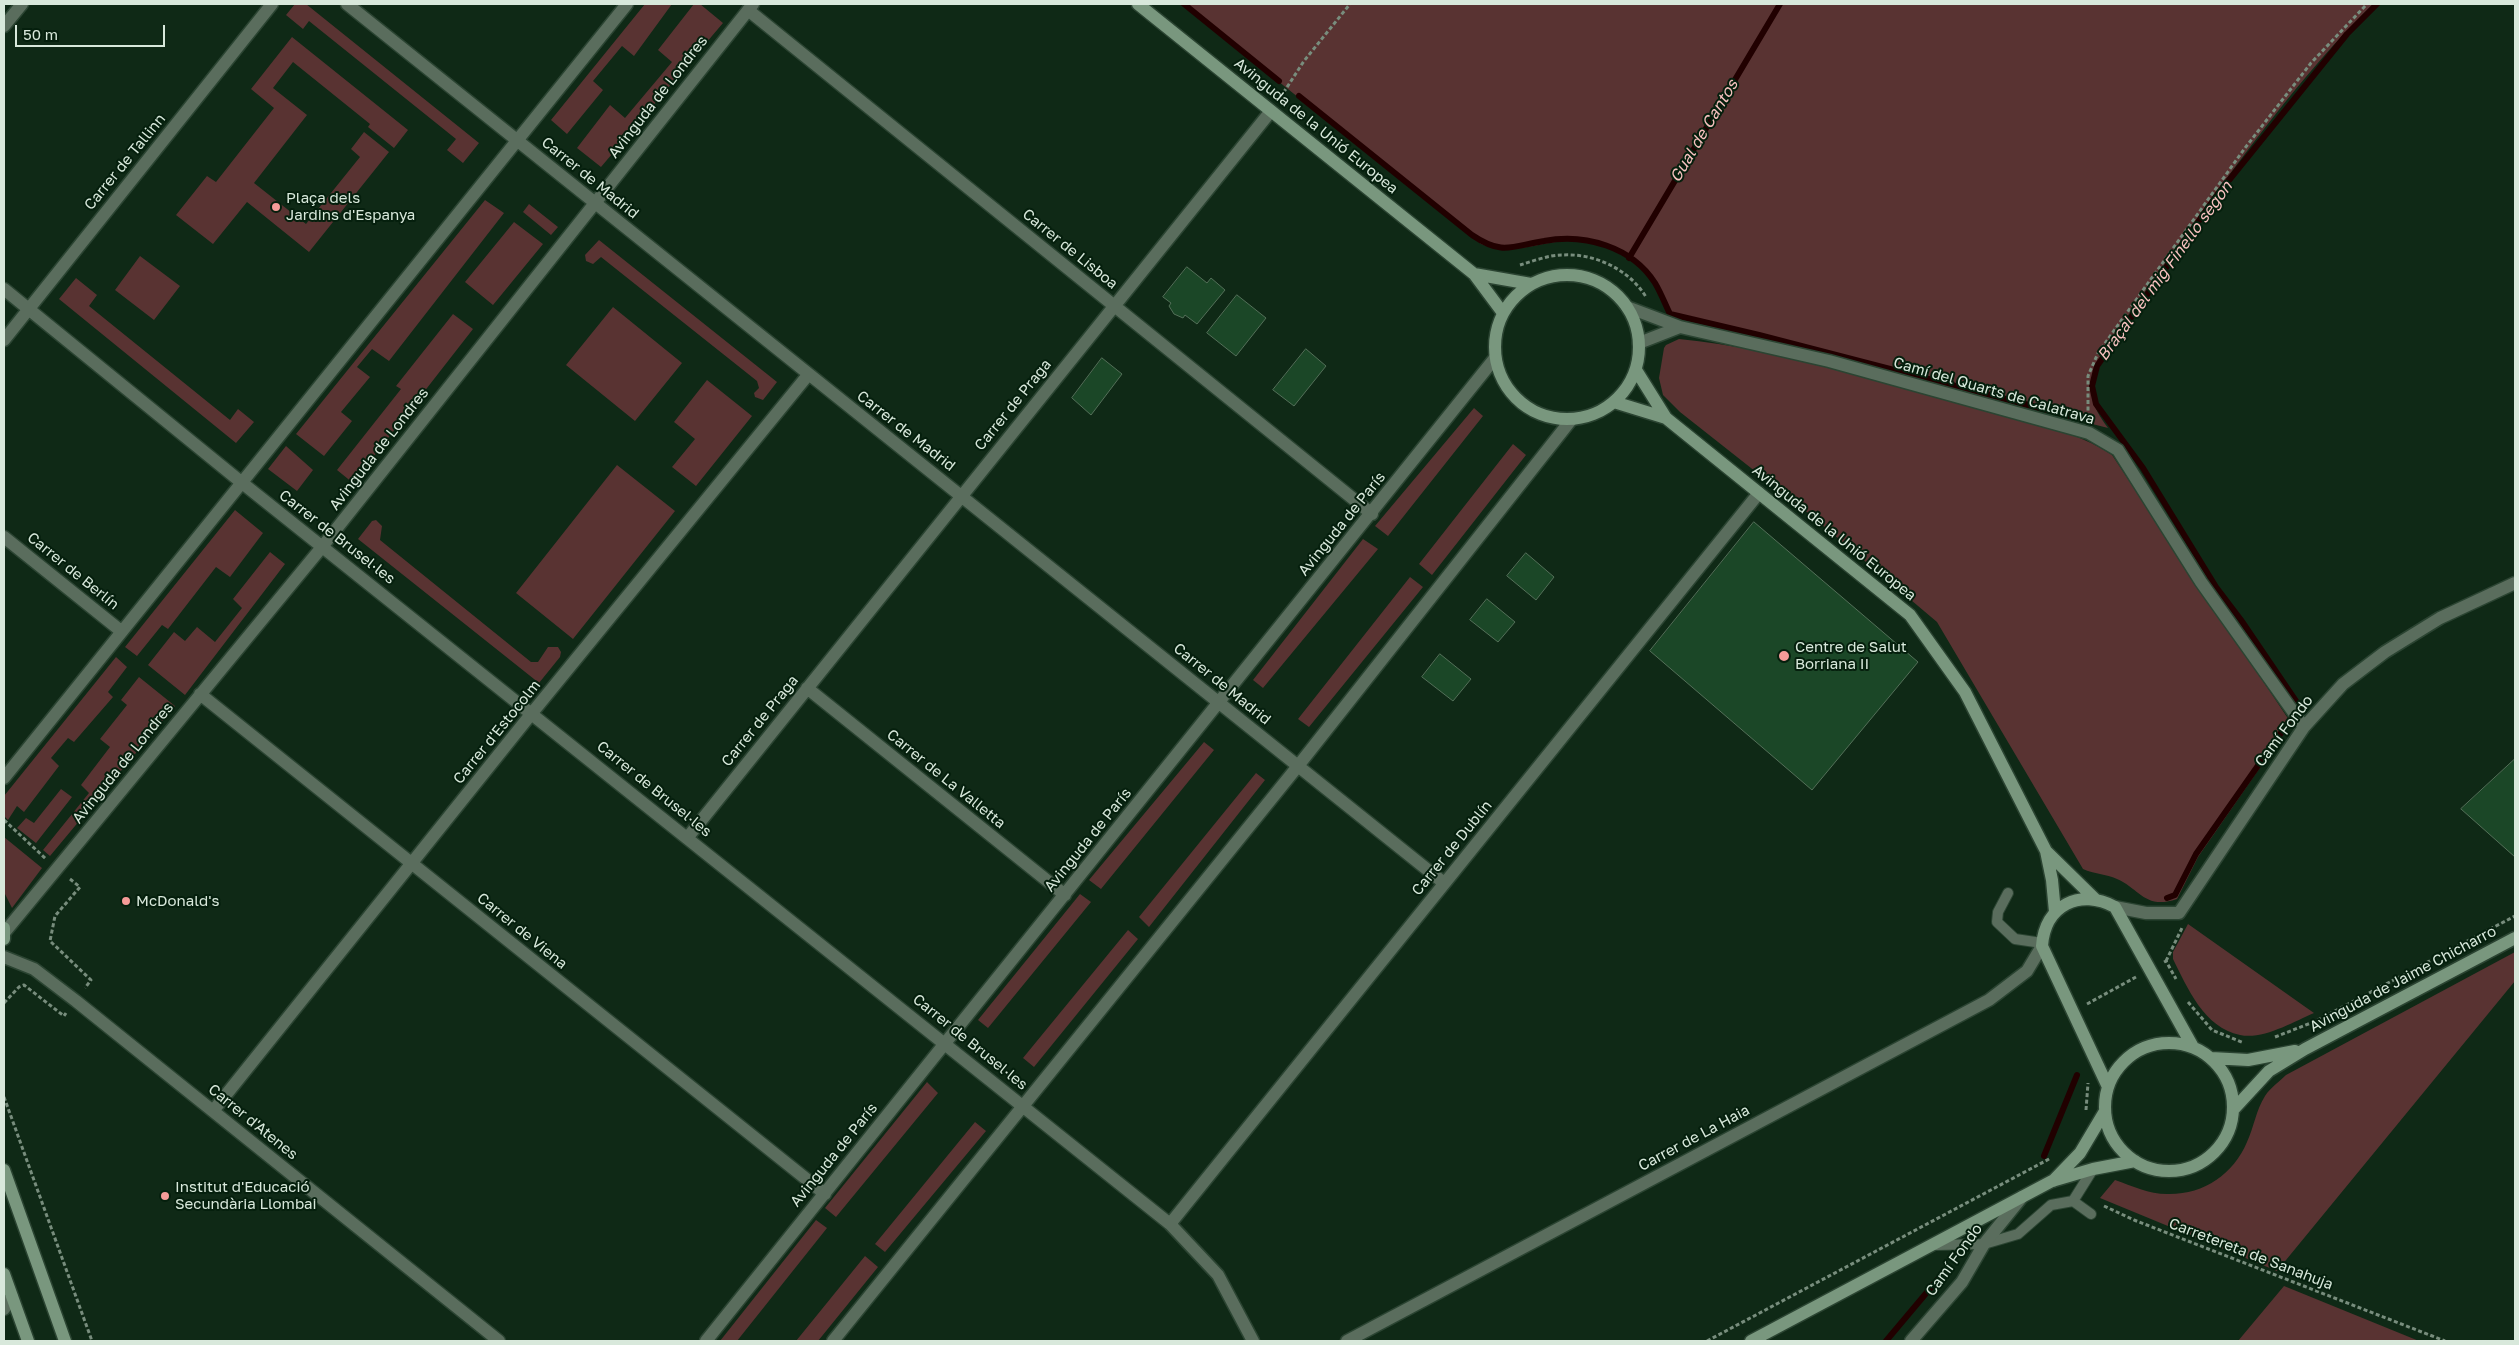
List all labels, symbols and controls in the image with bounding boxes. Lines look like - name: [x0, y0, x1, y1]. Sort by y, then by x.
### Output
- scale bar: [18, 15, 168, 47]
- text: 50 m: [23, 25, 58, 43]
- street label: Avinguda de Londres: [605, 32, 711, 162]
- street label: Avinguda de la Unió Europea: [1230, 54, 1402, 198]
- water label: Gual de Cantos: [1666, 76, 1742, 186]
- street label: Carrer de Tallinn: [81, 110, 169, 214]
- street label: Carrer de Madrid: [538, 133, 642, 223]
- water label: Braçal del mig Finello segon: [2093, 178, 2237, 364]
- place label: Plaça dels Jardins d'Espanya: [286, 189, 415, 224]
- marker: Plaça dels Jardins d'Espanya: [270, 201, 282, 213]
- street label: Carrer de Lisboa: [1019, 205, 1121, 293]
- street label: Camí del Quarts de Calatrava: [1891, 354, 2097, 428]
- street label: Carrer de Praga: [971, 356, 1055, 454]
- street label: Avinguda de Londres: [326, 384, 432, 514]
- street label: Carrer de Madrid: [853, 387, 959, 475]
- street label: Avinguda de la Unió Europea: [1748, 461, 1920, 605]
- street label: Avinguda de París: [1295, 469, 1389, 579]
- street label: Carrer de Brusel·les: [275, 486, 399, 588]
- street label: Carrer de Berlín: [23, 528, 123, 614]
- place label: Centre de Salut Borriana II: [1795, 638, 1907, 673]
- street label: Carrer de Madrid: [1170, 639, 1274, 729]
- marker: Centre de Salut Borriana II: [1777, 649, 1791, 663]
- street label: Carrer de Praga: [718, 672, 802, 770]
- street label: Carrer d'Estocolm: [450, 676, 544, 788]
- street label: Camí Fondo: [2251, 692, 2317, 770]
- street label: Avinguda de Londres: [69, 699, 177, 827]
- street label: Carrer de La Valletta: [883, 726, 1009, 832]
- street label: Carrer de Brusel·les: [593, 737, 715, 841]
- street label: Avinguda de París: [1041, 785, 1135, 895]
- street label: Carrer de Dublín: [1408, 797, 1496, 899]
- street label: Carrer de Viena: [473, 889, 571, 973]
- place label: McDonald's: [136, 892, 219, 910]
- marker: McDonald's: [120, 895, 132, 907]
- street label: Avinguda de Jaime Chicharro: [2307, 922, 2499, 1036]
- street label: Carrer de Brusel·les: [909, 990, 1031, 1094]
- street label: Carrer d'Atenes: [205, 1080, 301, 1164]
- street label: Avinguda de París: [787, 1100, 881, 1210]
- street label: Carrer de La Haia: [1635, 1101, 1753, 1175]
- place label: Institut d'Educació Secundària Llombai: [175, 1178, 317, 1213]
- marker: Institut d'Educació Secundària Llombai: [159, 1190, 171, 1202]
- street label: Carretereta de Sanahuja: [2166, 1214, 2336, 1294]
- street label: Camí Fondo: [1922, 1220, 1986, 1300]

